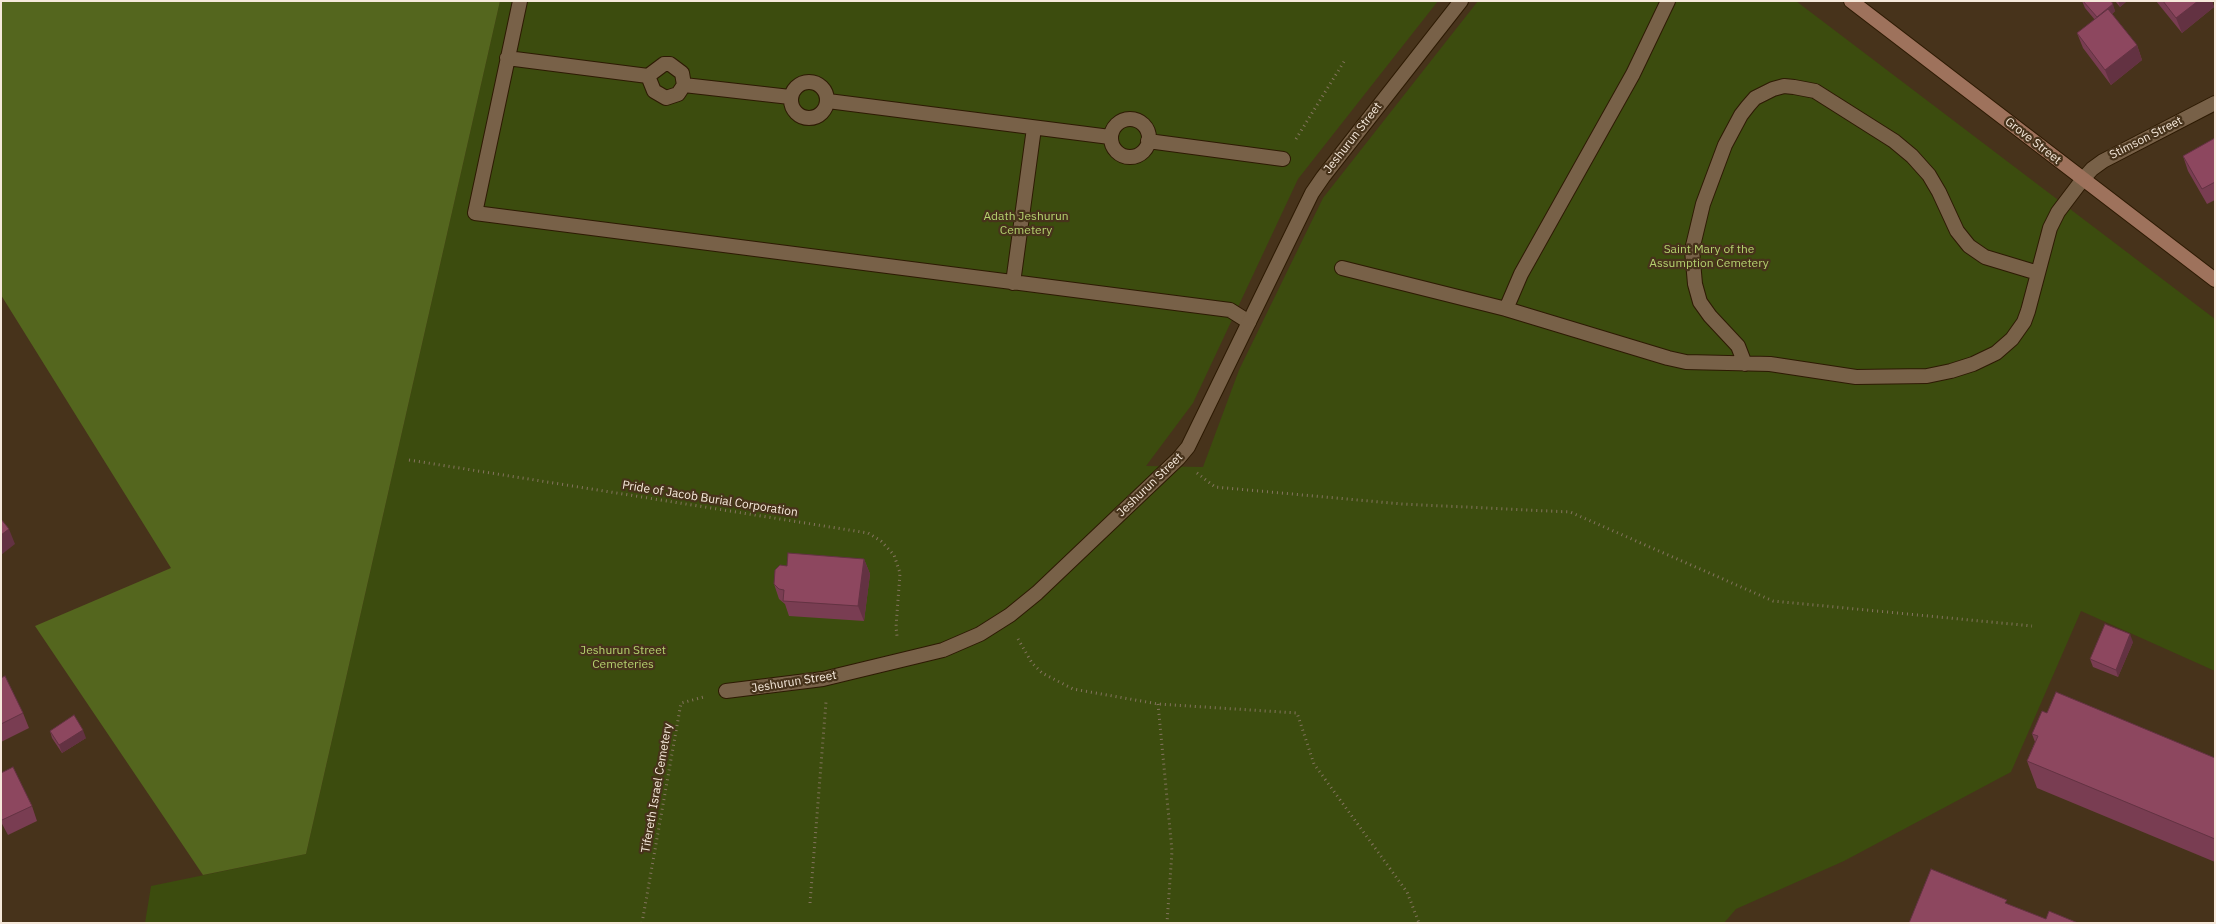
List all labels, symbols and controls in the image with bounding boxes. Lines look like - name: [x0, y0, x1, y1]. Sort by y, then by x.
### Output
- street label: Jeshurun Street: [1321, 100, 1385, 176]
- street label: Stimson Street: [2107, 113, 2185, 163]
- street label: Grove Street: [2002, 115, 2064, 167]
- park label: Adath Jeshurun Cemetery: [983, 210, 1069, 238]
- park label: Saint Mary of the Assumption Cemetery: [1649, 243, 1769, 271]
- street label: Jeshurun Street: [1114, 450, 1186, 520]
- street label: Pride of Jacob Burial Corporation: [621, 478, 799, 520]
- park label: Jeshurun Street Cemeteries: [580, 644, 666, 672]
- street label: Jeshurun Street: [750, 668, 838, 696]
- street label: Tifereth Israel Cemetery: [638, 722, 676, 854]

